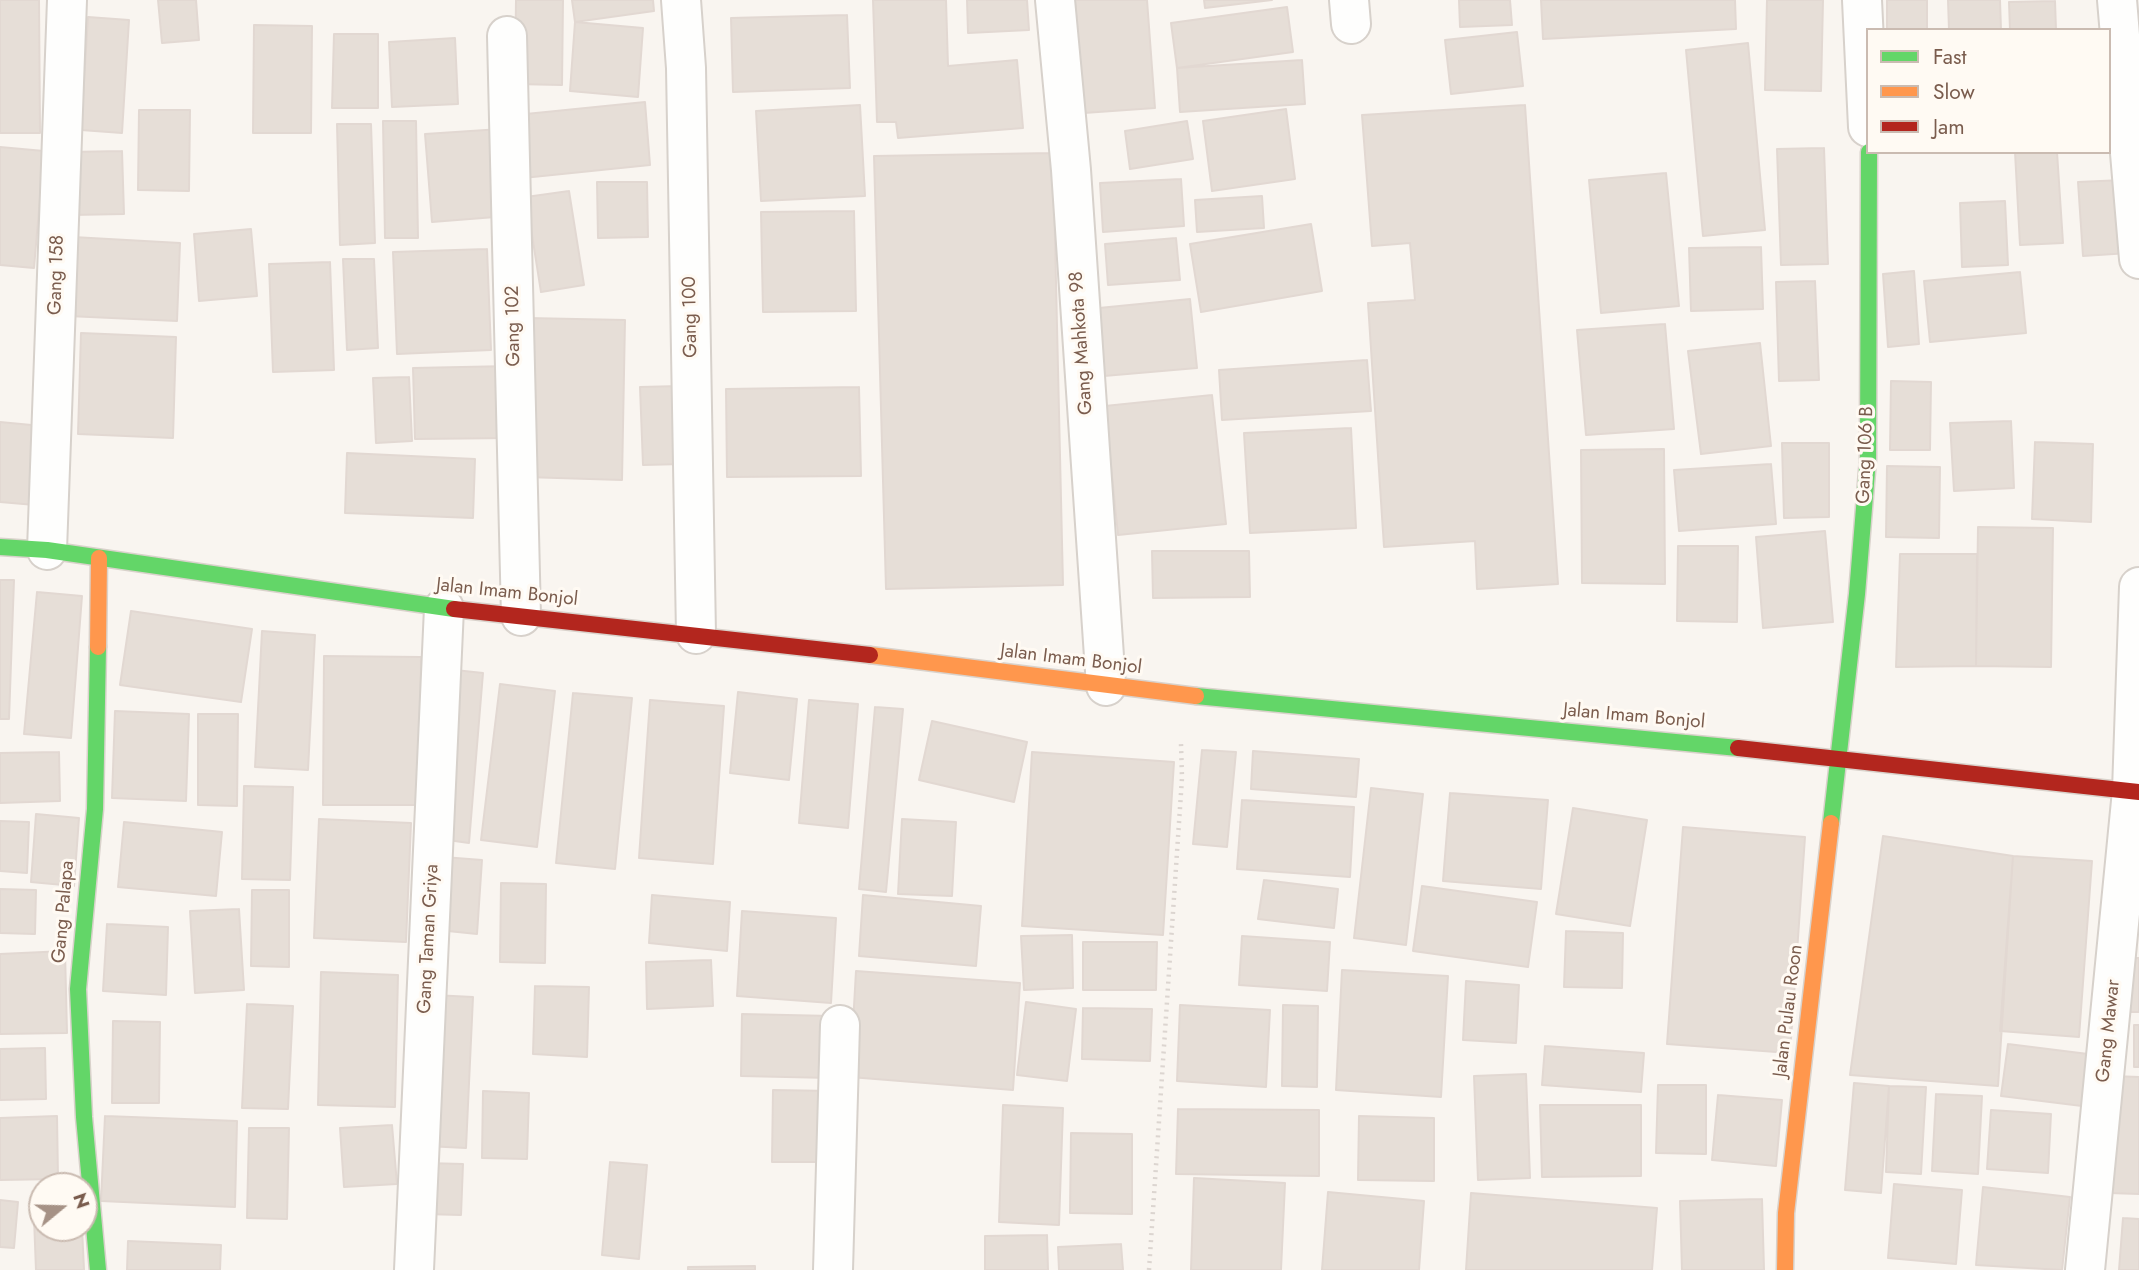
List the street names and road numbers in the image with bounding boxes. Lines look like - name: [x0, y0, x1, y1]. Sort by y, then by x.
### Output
- street label: Gang 158: [44, 235, 70, 315]
- street label: Gang Mahkota 98: [1066, 270, 1098, 416]
- street label: Gang 100: [679, 276, 703, 358]
- street label: Gang 102: [502, 285, 526, 367]
- street label: Gang 106 B: [1853, 406, 1879, 504]
- street label: Jalan Imam Bonjol: [435, 574, 579, 612]
- street label: Jalan Imam Bonjol: [999, 640, 1143, 680]
- street label: Jalan Imam Bonjol: [1562, 699, 1706, 735]
- street label: Gang Palapa: [48, 860, 80, 964]
- street label: Gang Taman Griya: [414, 864, 444, 1014]
- street label: Jalan Pulau Roon: [1770, 943, 1808, 1079]
- street label: Gang Mawar: [2092, 978, 2126, 1084]

